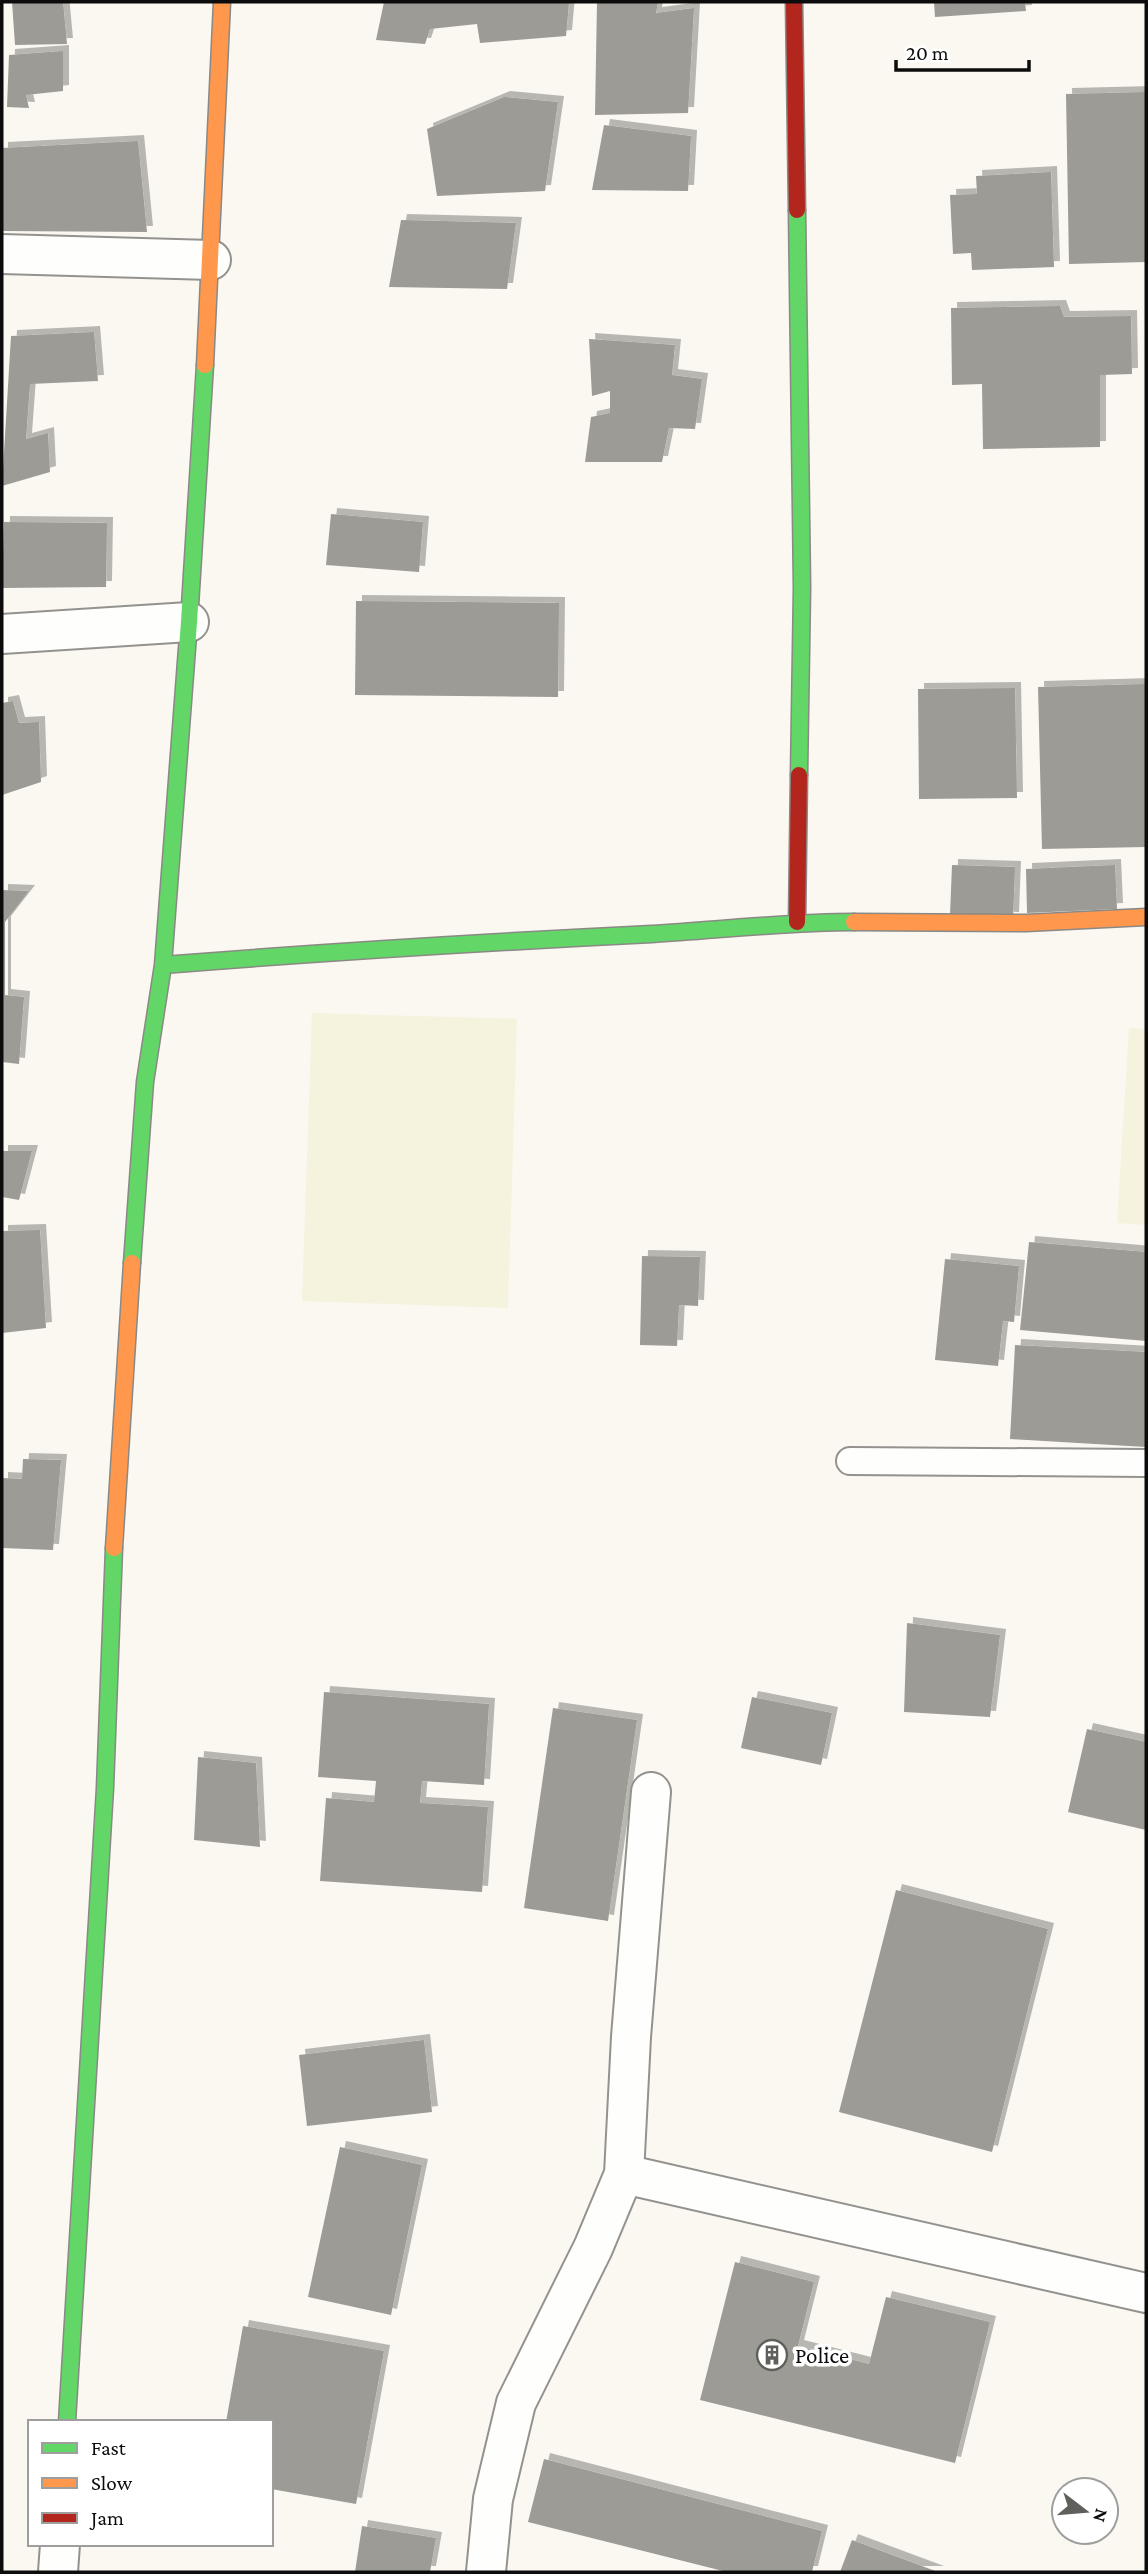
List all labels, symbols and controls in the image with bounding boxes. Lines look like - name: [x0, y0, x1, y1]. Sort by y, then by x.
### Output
- scale bar: [896, 28, 1029, 72]
- text: 20 m: [906, 41, 949, 65]
- building icon: Police: [755, 2338, 789, 2372]
- place label: Police: [795, 2342, 849, 2368]
- legend: [28, 2420, 273, 2546]
- text: Fast: [91, 2436, 127, 2460]
- text: Slow: [91, 2471, 133, 2495]
- north arrow: [1050, 2476, 1120, 2546]
- text: Jam: [89, 2506, 124, 2530]
- text: N: [1089, 2506, 1113, 2525]

